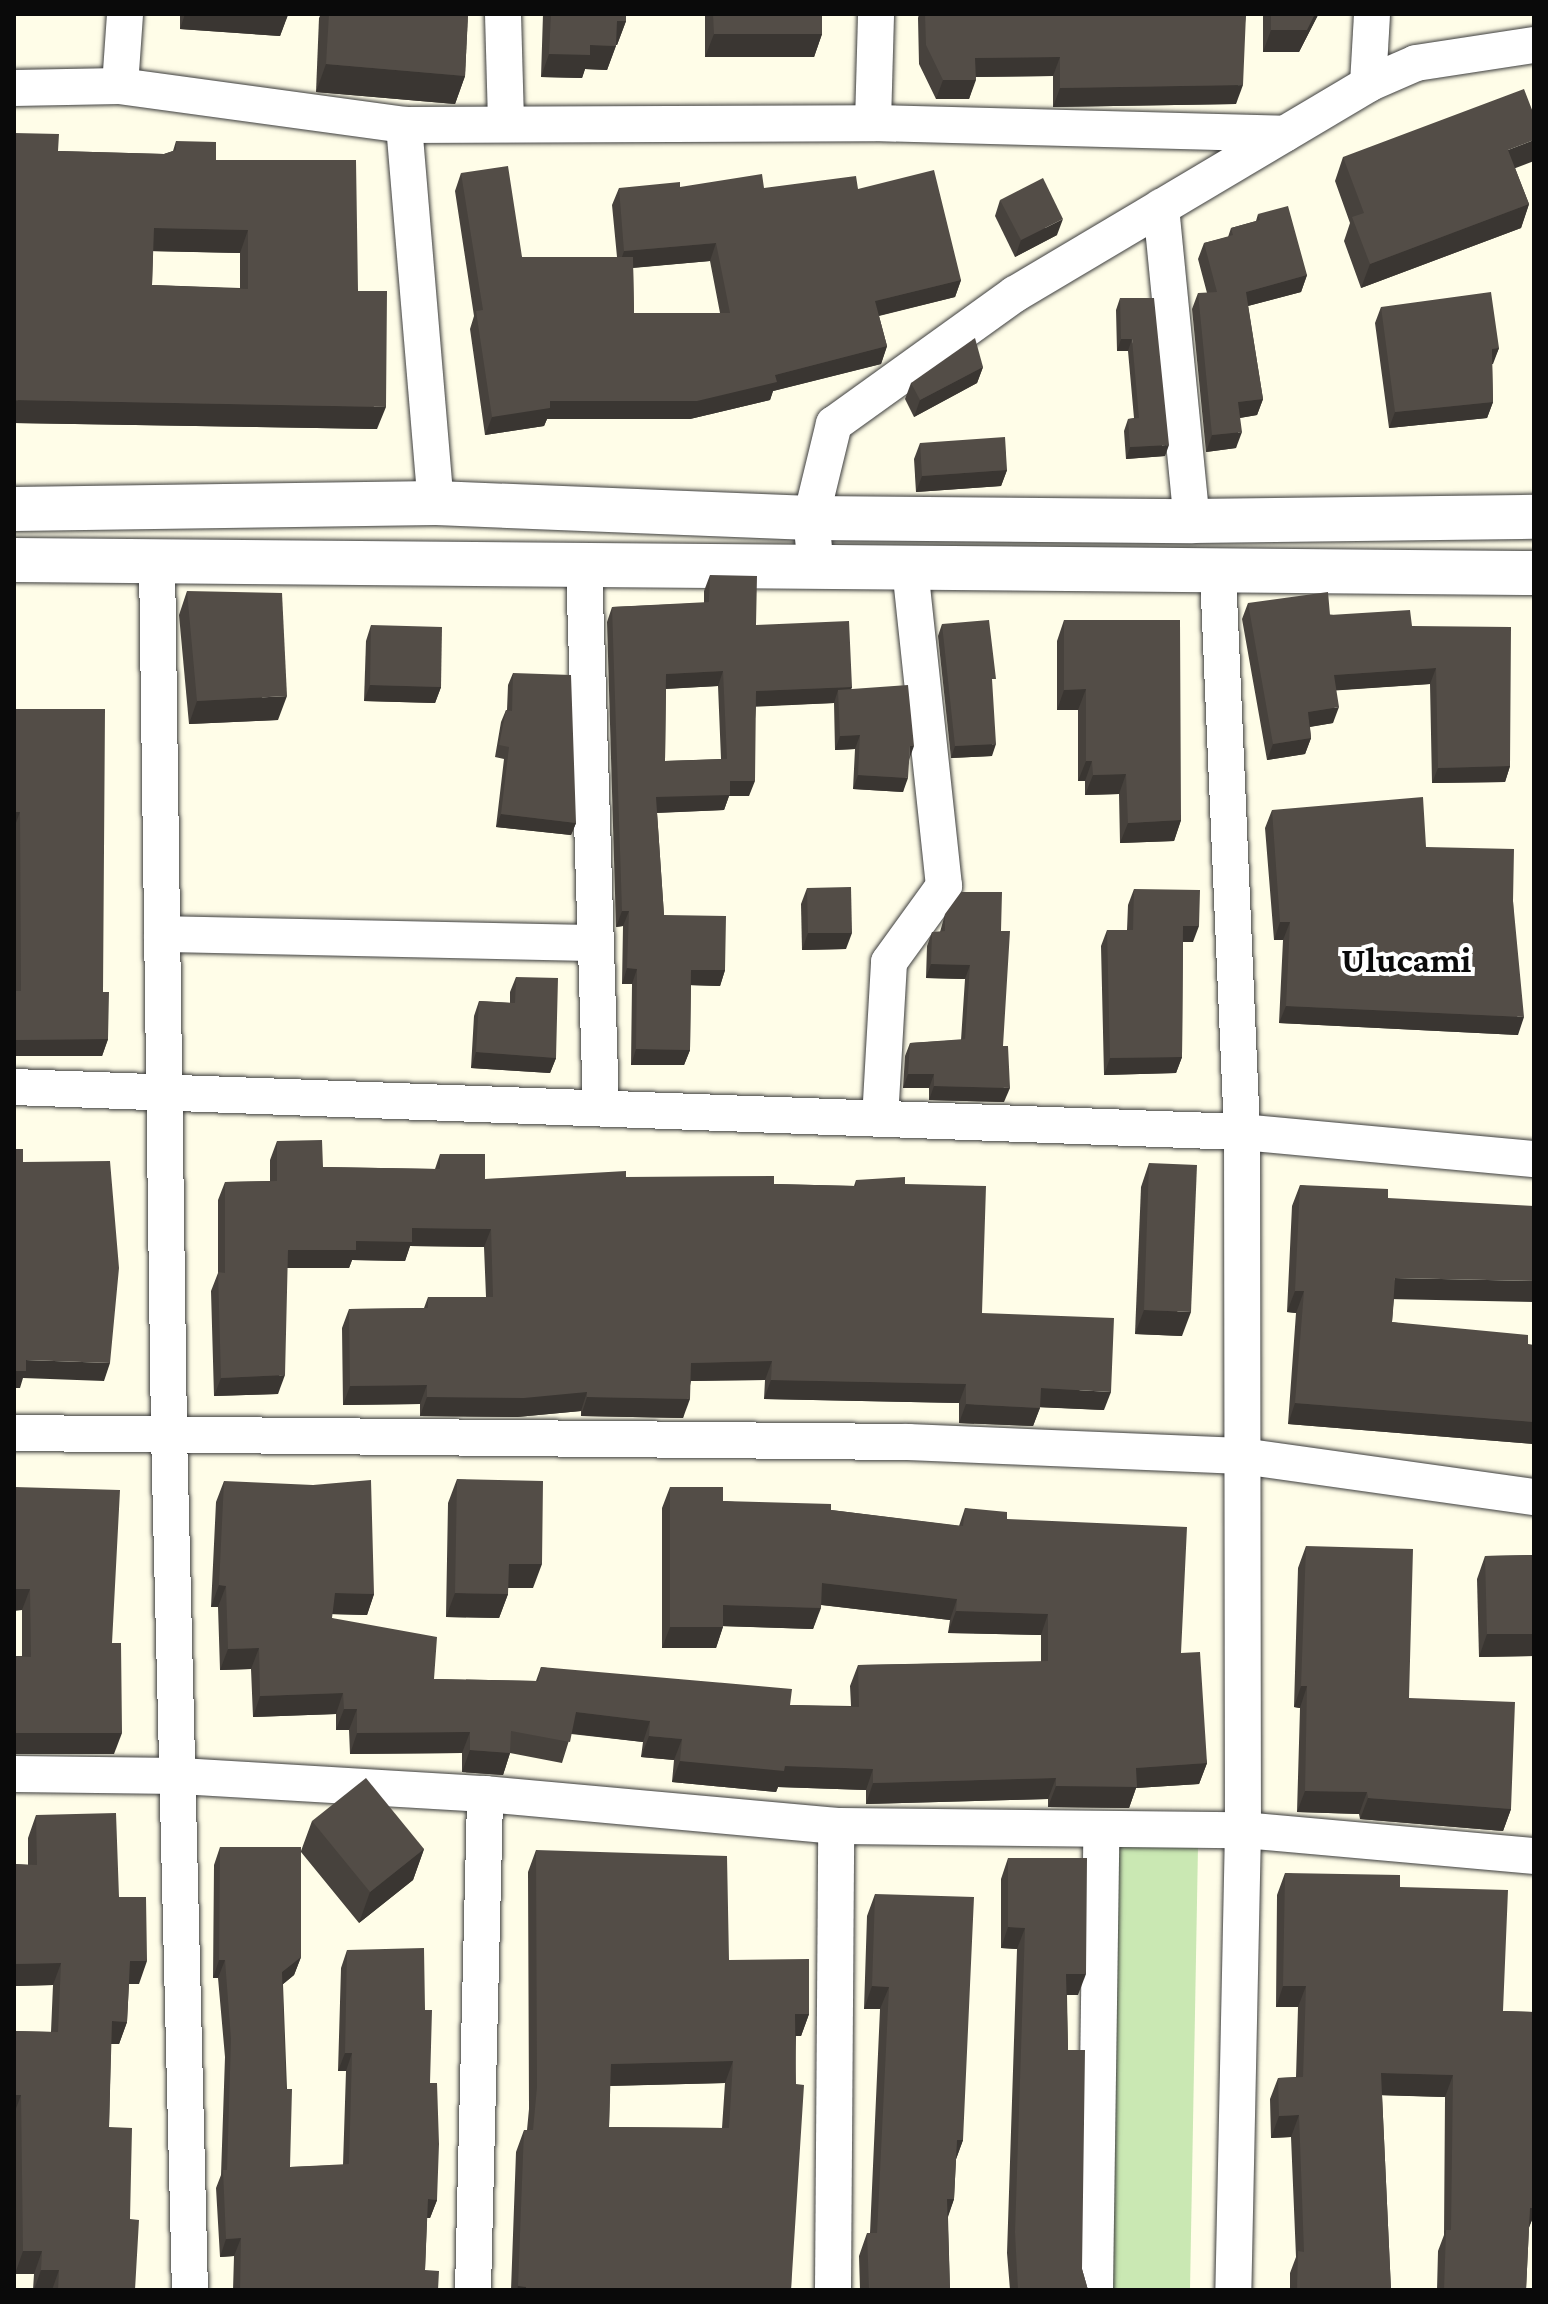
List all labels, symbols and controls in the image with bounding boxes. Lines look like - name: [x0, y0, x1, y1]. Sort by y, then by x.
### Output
- district label: Ulucami: [1341, 939, 1471, 983]

